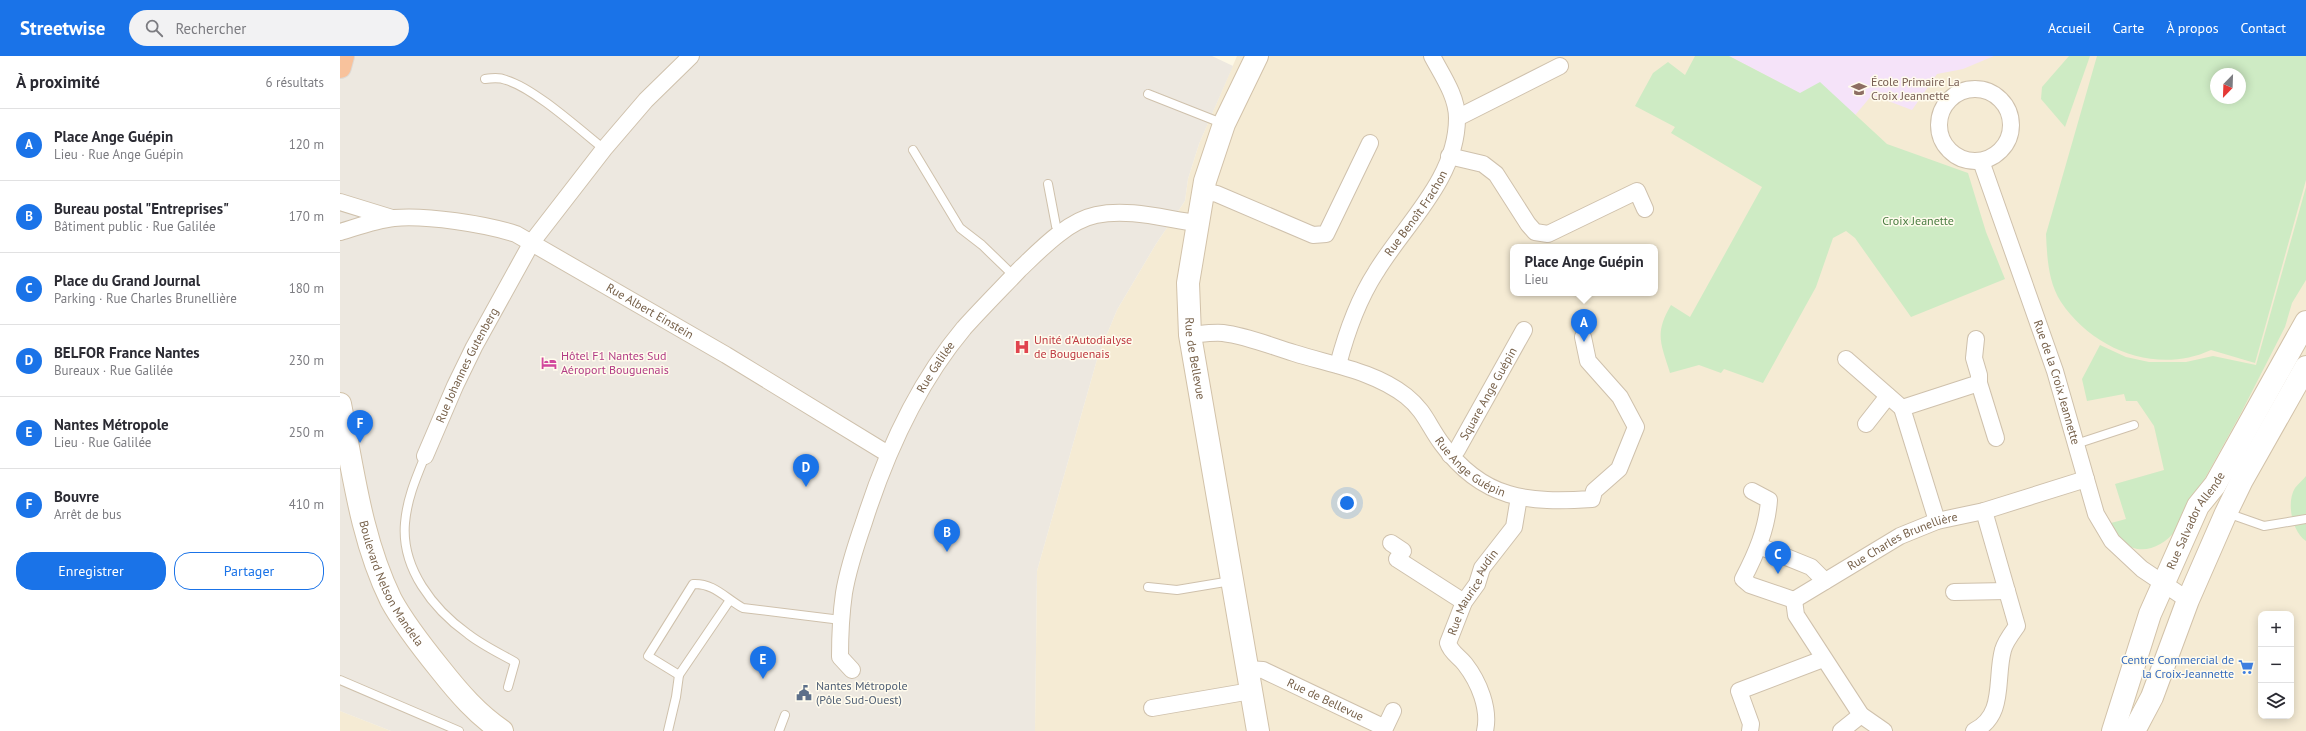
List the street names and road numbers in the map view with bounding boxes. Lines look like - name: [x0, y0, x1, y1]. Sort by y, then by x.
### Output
- street label: Rue Benoît Frachon: [1381, 168, 1450, 259]
- street label: Rue Albert Einstein: [604, 280, 697, 342]
- street label: Rue Johannes Gutenberg: [432, 305, 501, 425]
- street label: Rue de Bellevue: [1182, 317, 1209, 401]
- street label: Rue de la Croix Jeannette: [2031, 318, 2084, 446]
- street label: Rue Galilée: [913, 338, 958, 395]
- street label: Square Ange Guépin: [1456, 345, 1520, 443]
- street label: Rue Ange Guépin: [1432, 433, 1508, 500]
- street label: Rue Salvador Allende: [2163, 469, 2228, 572]
- street label: Rue Charles Brunellière: [1844, 509, 1959, 573]
- street label: Boulevard Nelson Mandela: [356, 519, 427, 649]
- street label: Rue Maurice Audin: [1444, 546, 1501, 637]
- street label: Rue de Bellevue: [1285, 675, 1366, 724]

